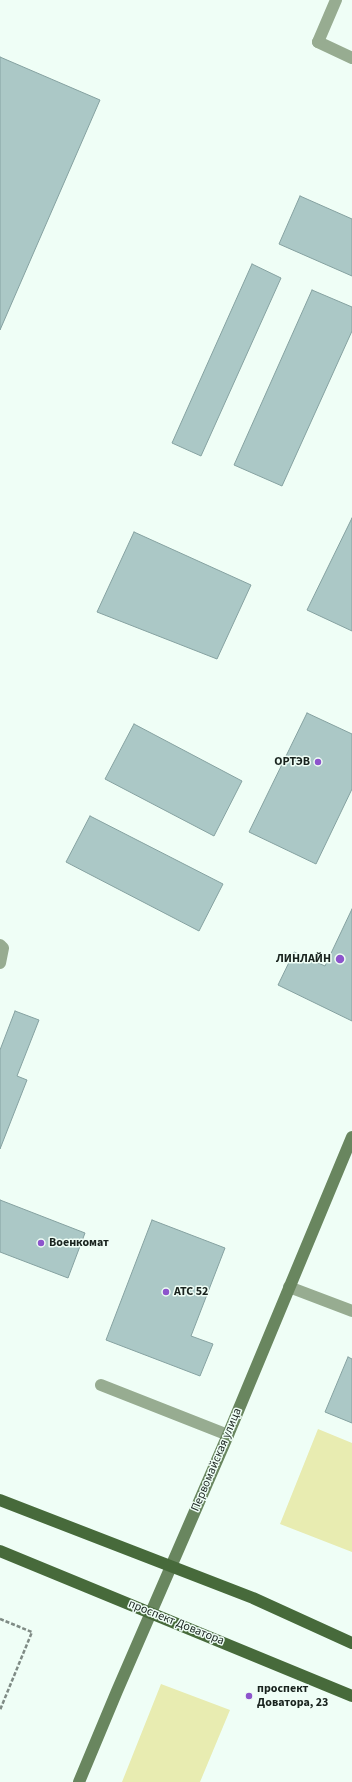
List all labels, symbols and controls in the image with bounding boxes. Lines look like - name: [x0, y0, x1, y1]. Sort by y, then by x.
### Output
- place label: ОРТЭВ: [274, 755, 310, 769]
- marker: ОРТЭВ: [313, 757, 323, 767]
- place label: ЛИНЛАЙН: [276, 952, 331, 966]
- marker: ЛИНЛАЙН: [334, 953, 346, 965]
- place label: Военкомат: [49, 1236, 109, 1250]
- marker: Военкомат: [36, 1238, 46, 1248]
- place label: АТС 52: [174, 1285, 208, 1299]
- marker: АТС 52: [161, 1287, 171, 1297]
- street label: Первомайская улица: [189, 1406, 245, 1514]
- street label: проспект Доватора: [126, 1597, 226, 1649]
- place label: проспект Доватора, 23: [257, 1682, 328, 1710]
- marker: проспект Доватора, 23: [244, 1691, 254, 1701]

